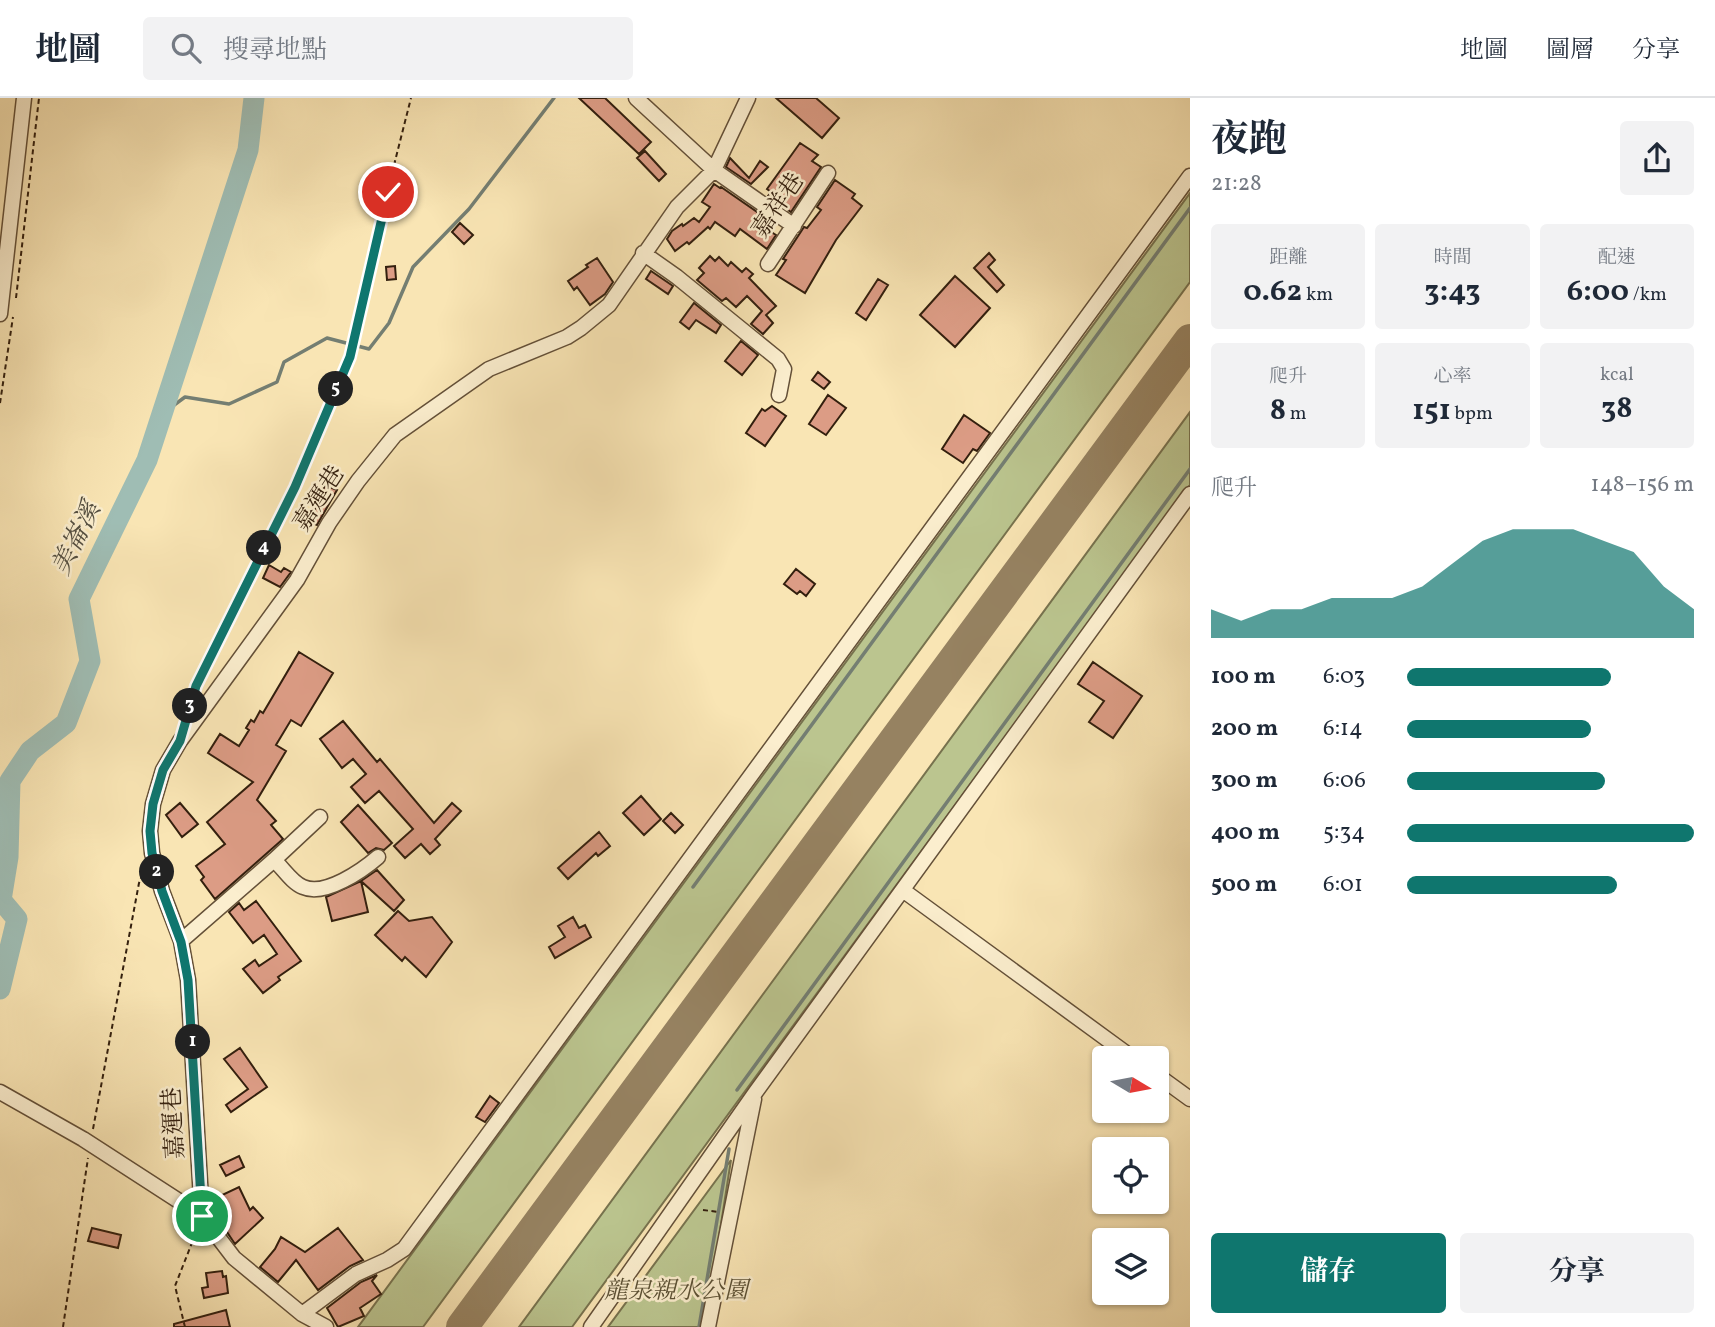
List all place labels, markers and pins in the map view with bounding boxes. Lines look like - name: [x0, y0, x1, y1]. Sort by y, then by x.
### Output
- pin: [358, 162, 418, 222]
- pin: 5: [318, 372, 354, 406]
- pin: 4: [246, 531, 282, 566]
- pin: 3: [172, 688, 208, 724]
- pin: 2: [140, 854, 174, 890]
- pin: 1: [176, 1024, 210, 1060]
- pin: [172, 1186, 232, 1246]

